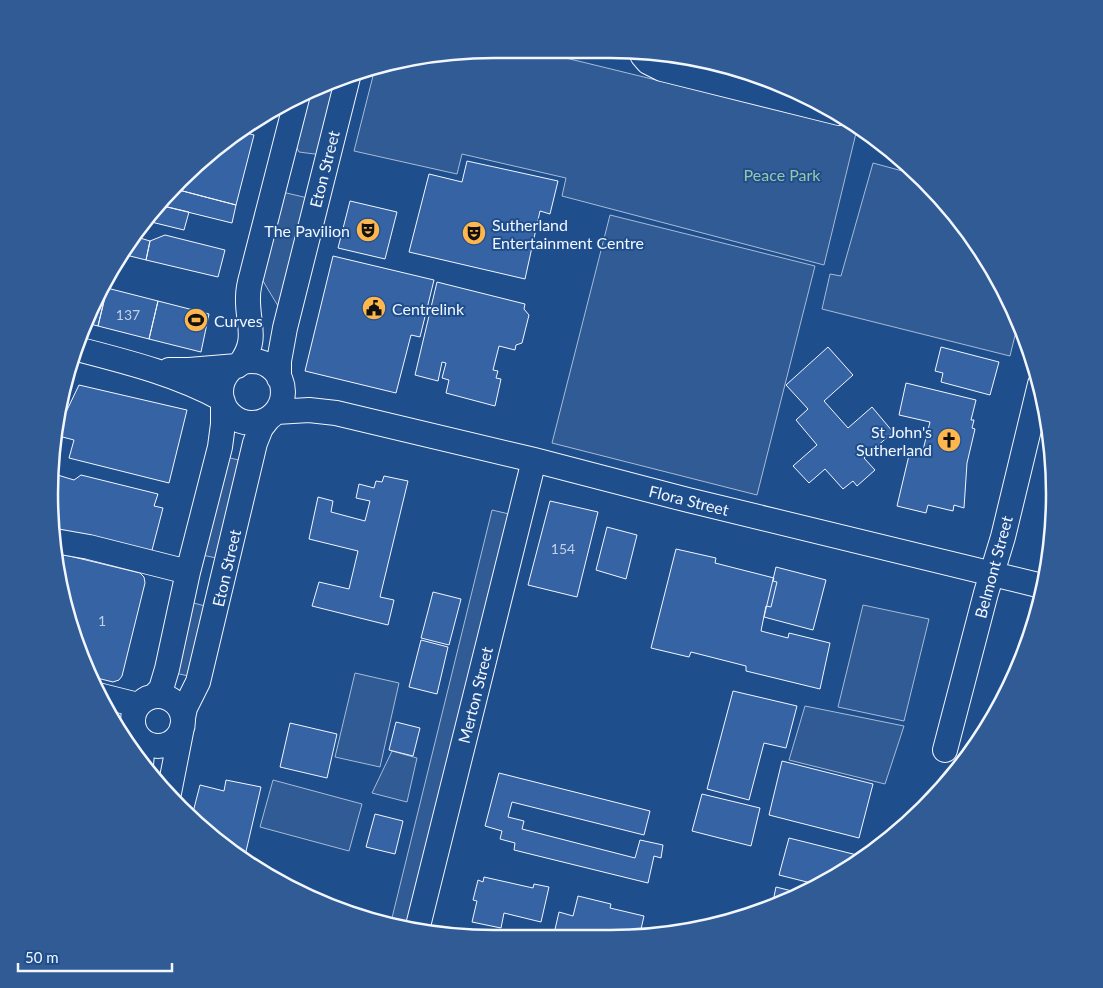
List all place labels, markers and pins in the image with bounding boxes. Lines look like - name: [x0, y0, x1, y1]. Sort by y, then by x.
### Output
- place label: Sutherland Entertainment Centre: [492, 215, 644, 252]
- theatre icon: The Pavilion: [355, 217, 381, 243]
- theatre icon: Sutherland Entertainment Centre: [461, 220, 487, 246]
- place label: The Pavilion: [264, 221, 350, 240]
- public building icon: Centrelink: [361, 295, 387, 321]
- place label: Centrelink: [392, 299, 465, 318]
- sports icon: Curves: [183, 307, 209, 333]
- place label: Curves: [214, 311, 263, 330]
- place label: St John's Sutherland: [856, 422, 932, 459]
- church icon: St John's Sutherland: [936, 427, 962, 453]

